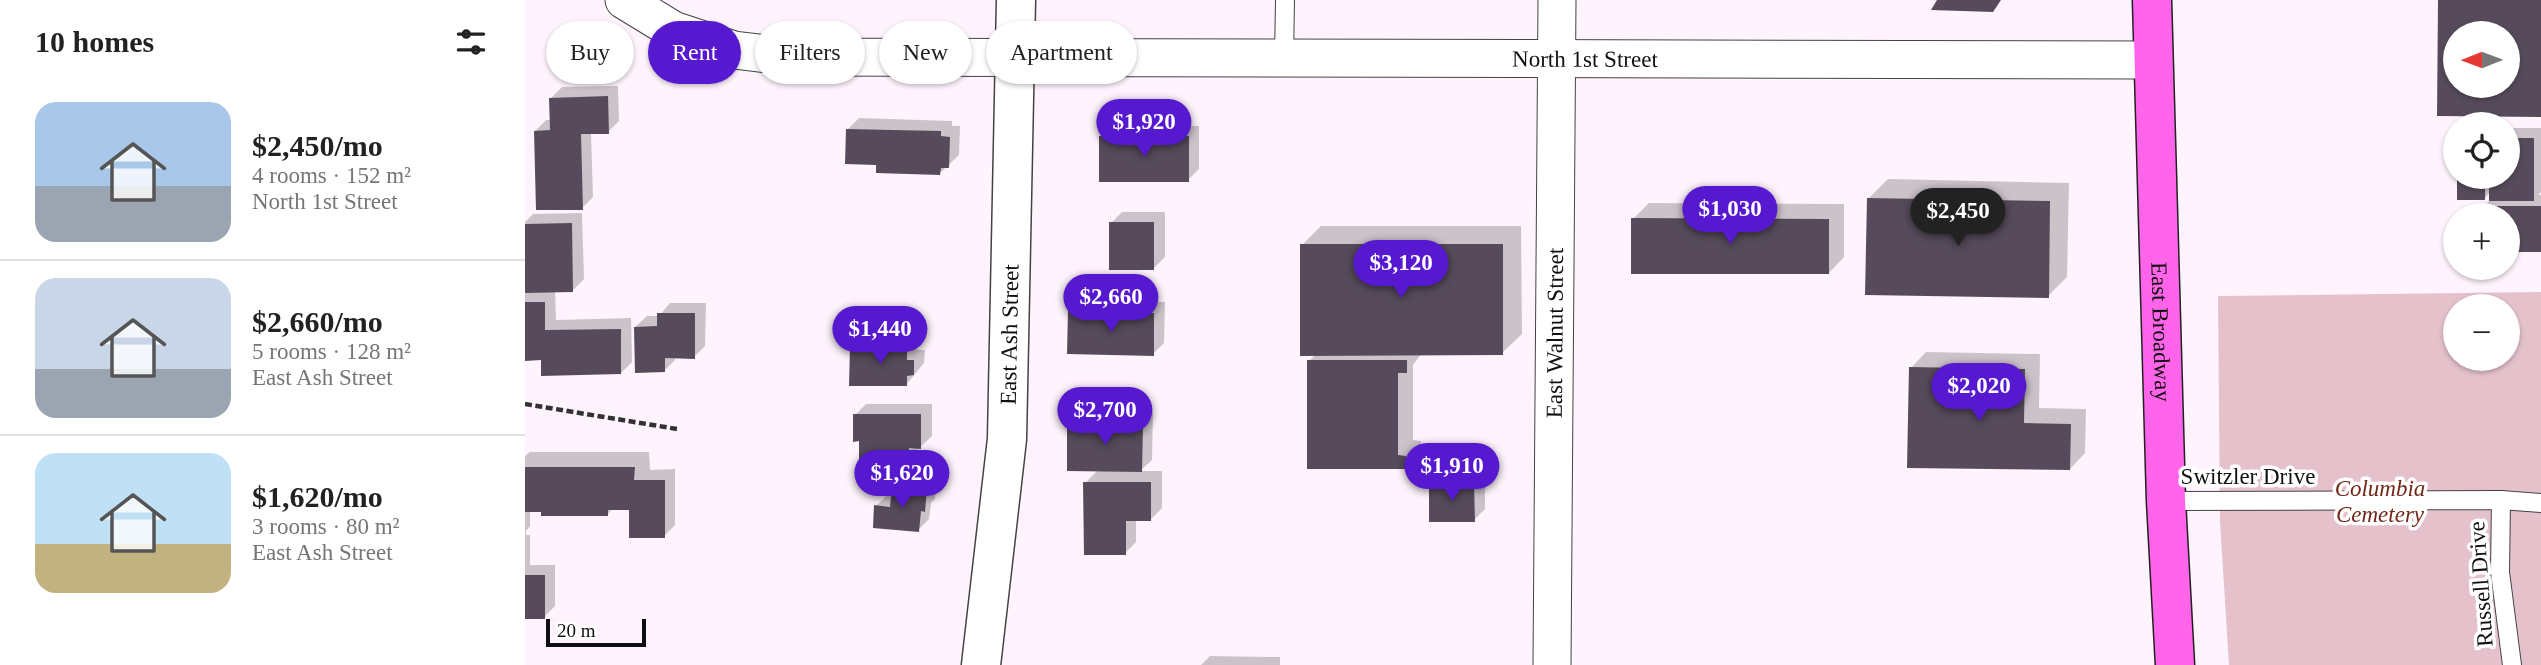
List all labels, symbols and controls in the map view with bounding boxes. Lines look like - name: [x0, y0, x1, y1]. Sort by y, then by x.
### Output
- chip: Buy: [546, 21, 634, 84]
- chip: Rent: [648, 21, 741, 84]
- chip: Filters: [755, 21, 865, 84]
- chip: New: [879, 21, 972, 84]
- chip: Apartment: [986, 21, 1137, 84]
- north arrow: [2443, 21, 2520, 98]
- map controls: [2443, 21, 2520, 371]
- icon: filters: [452, 23, 490, 61]
- text: 10 homes: [35, 25, 154, 58]
- street label: North 1st Street: [1512, 46, 1658, 71]
- pin: $1,920: [1087, 100, 1201, 159]
- text: $1,920: [1112, 109, 1176, 134]
- button: locate: [2443, 112, 2520, 189]
- text: $2,450/mo: [252, 129, 383, 162]
- icon: home: [91, 130, 175, 214]
- text: 4 rooms · 152 m²: [252, 163, 411, 188]
- pin: $1,030: [1673, 187, 1787, 246]
- pin: $2,450: [1901, 188, 2015, 248]
- text: North 1st Street: [252, 189, 398, 214]
- text: $1,030: [1698, 196, 1762, 221]
- text: $2,450: [1926, 198, 1990, 223]
- button: +: [2443, 203, 2520, 280]
- pin: $3,120: [1344, 240, 1458, 300]
- street label: East Walnut Street: [1541, 247, 1568, 418]
- text: $3,120: [1369, 250, 1433, 275]
- street label: East Broadway: [2147, 262, 2176, 403]
- street label: East Ash Street: [995, 263, 1023, 405]
- pin: $2,660: [1054, 274, 1168, 334]
- text: $2,660: [1079, 284, 1143, 309]
- button: −: [2443, 294, 2520, 371]
- text: $2,660/mo: [252, 305, 383, 338]
- icon: home: [91, 306, 175, 390]
- pin: $1,440: [823, 306, 937, 366]
- text: $1,440: [848, 316, 912, 341]
- text: 5 rooms · 128 m²: [252, 339, 411, 364]
- pin: $2,020: [1922, 364, 2036, 423]
- text: East Ash Street: [252, 365, 393, 390]
- text: $2,020: [1947, 373, 2011, 398]
- pin: $2,700: [1048, 388, 1162, 447]
- text: $2,700: [1073, 397, 1137, 422]
- pin: $1,910: [1395, 444, 1509, 503]
- pin: $1,620: [845, 450, 959, 510]
- text: $1,910: [1420, 453, 1484, 478]
- text: $1,620: [870, 460, 934, 485]
- street label: Switzler Drive: [2181, 464, 2315, 489]
- park label: Columbia Cemetery: [2335, 476, 2425, 527]
- text: $1,620/mo: [252, 480, 383, 513]
- icon: home: [91, 481, 175, 565]
- text: 3 rooms · 80 m²: [252, 514, 399, 539]
- street label: Russell Drive: [2464, 520, 2498, 648]
- text: East Ash Street: [252, 540, 393, 565]
- scale bar: [546, 616, 646, 648]
- text: 20 m: [557, 620, 596, 641]

